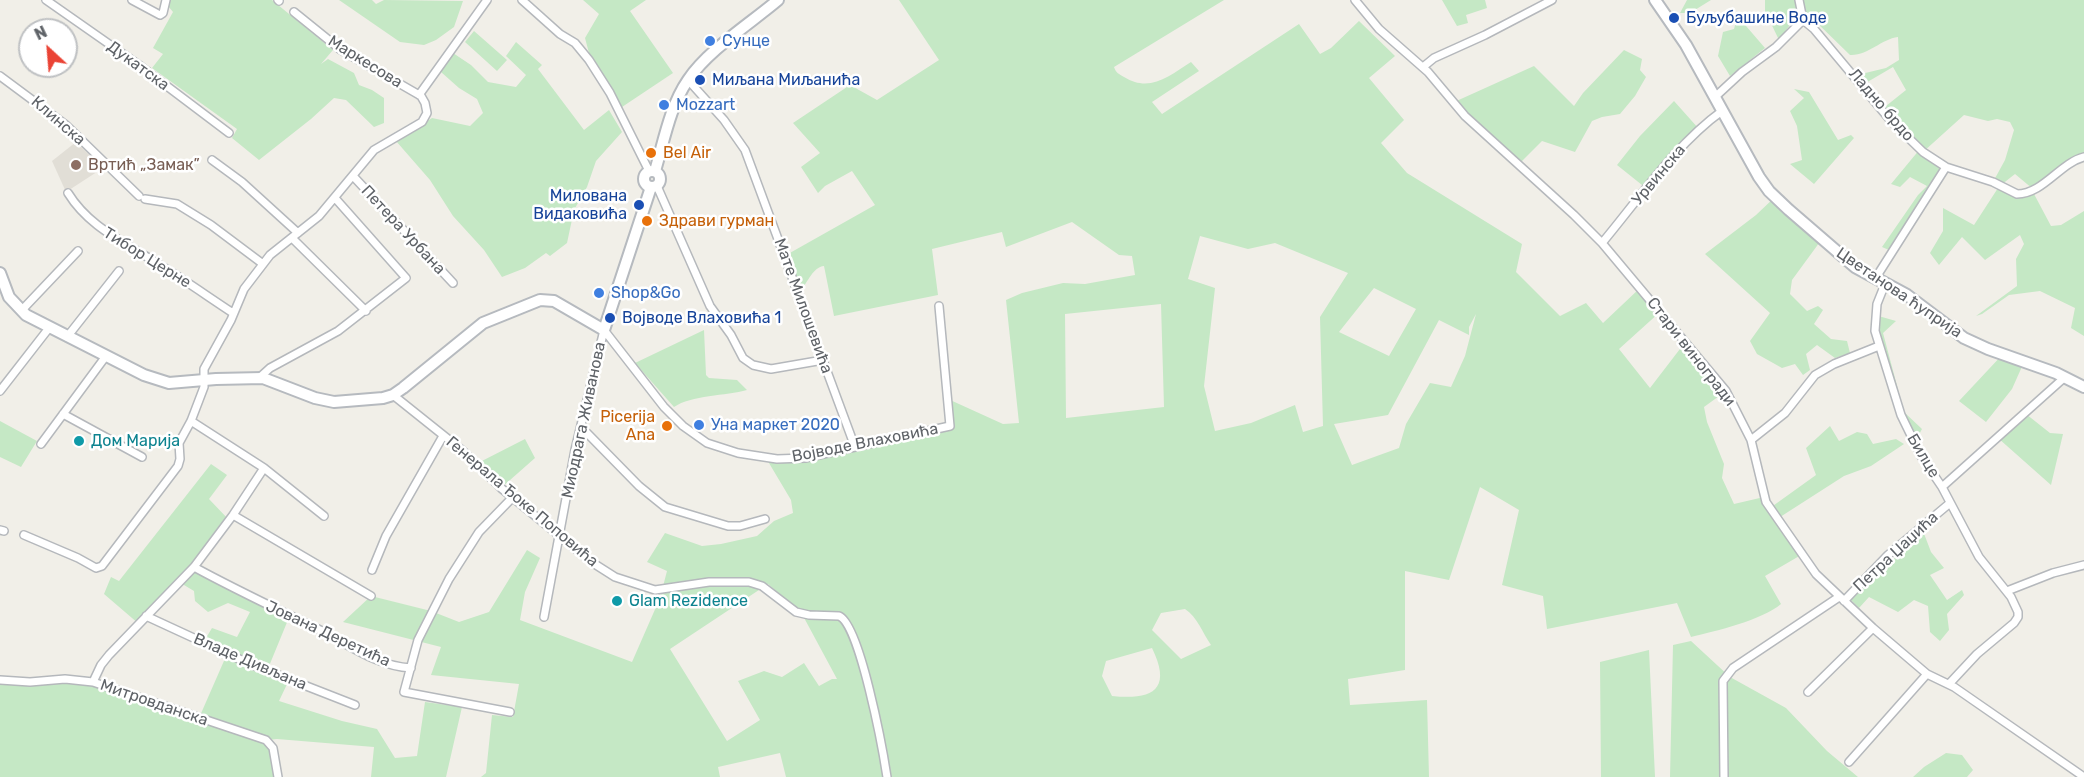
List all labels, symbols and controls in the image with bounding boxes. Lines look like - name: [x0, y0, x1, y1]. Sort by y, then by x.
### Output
- place label: Буљубашине Воде: [1686, 8, 1827, 28]
- marker: Буљубашине Воде: [1667, 11, 1681, 25]
- north arrow: [18, 18, 78, 78]
- text: N: [31, 22, 50, 44]
- place label: Сунце: [722, 31, 770, 51]
- street label: Маркесова: [324, 32, 406, 92]
- marker: Сунце: [703, 34, 717, 48]
- street label: Дукатска: [103, 37, 173, 95]
- street label: Ладно брдо: [1844, 65, 1918, 145]
- place label: Миљана Миљанића: [712, 70, 860, 90]
- marker: Миљана Миљанића: [693, 73, 707, 87]
- street label: Клинска: [27, 92, 89, 150]
- place label: Mozzart: [676, 95, 735, 115]
- marker: Mozzart: [657, 98, 671, 112]
- street label: Урвинска: [1628, 141, 1690, 209]
- place label: Bel Air: [663, 143, 711, 163]
- marker: Bel Air: [644, 146, 658, 160]
- place label: Вртић „Замак”: [88, 155, 200, 175]
- marker: Вртић „Замак”: [69, 158, 83, 172]
- street label: Петера Урбана: [357, 181, 449, 279]
- place label: Милована Видаковића: [533, 186, 627, 224]
- marker: Милована Видаковића: [632, 198, 646, 212]
- place label: Здрави гурман: [659, 211, 774, 231]
- marker: Здрави гурман: [640, 214, 654, 228]
- street label: Тибор Церне: [100, 223, 194, 293]
- street label: Мате Милошевића: [770, 236, 836, 376]
- street label: Цветанова ћуприја: [1832, 244, 1966, 342]
- place label: Shop&Go: [611, 283, 681, 303]
- marker: Shop&Go: [592, 286, 606, 300]
- street label: Стари виногради: [1642, 294, 1740, 410]
- place label: Војводе Влаховића 1: [622, 308, 781, 328]
- marker: Војводе Влаховића 1: [603, 311, 617, 325]
- street label: Миодрага Живанова: [558, 340, 610, 500]
- place label: Picerija Ana: [600, 407, 655, 445]
- place label: Уна маркет 2020: [711, 415, 840, 435]
- marker: Уна маркет 2020: [692, 418, 706, 432]
- marker: Picerija Ana: [660, 419, 674, 433]
- street label: Војводе Влаховића: [790, 419, 940, 467]
- street label: Билце: [1902, 430, 1944, 482]
- place label: Дом Марија: [91, 431, 180, 451]
- street label: Генерала Ђоке Поповића: [442, 433, 602, 571]
- marker: Дом Марија: [72, 434, 86, 448]
- street label: Петра Џаџића: [1850, 508, 1942, 596]
- place label: Glam Rezidence: [629, 591, 748, 611]
- marker: Glam Rezidence: [610, 594, 624, 608]
- street label: Јована Деретића: [263, 597, 393, 671]
- street label: Владе Дивљана: [190, 629, 310, 695]
- street label: Митровданска: [98, 676, 210, 730]

